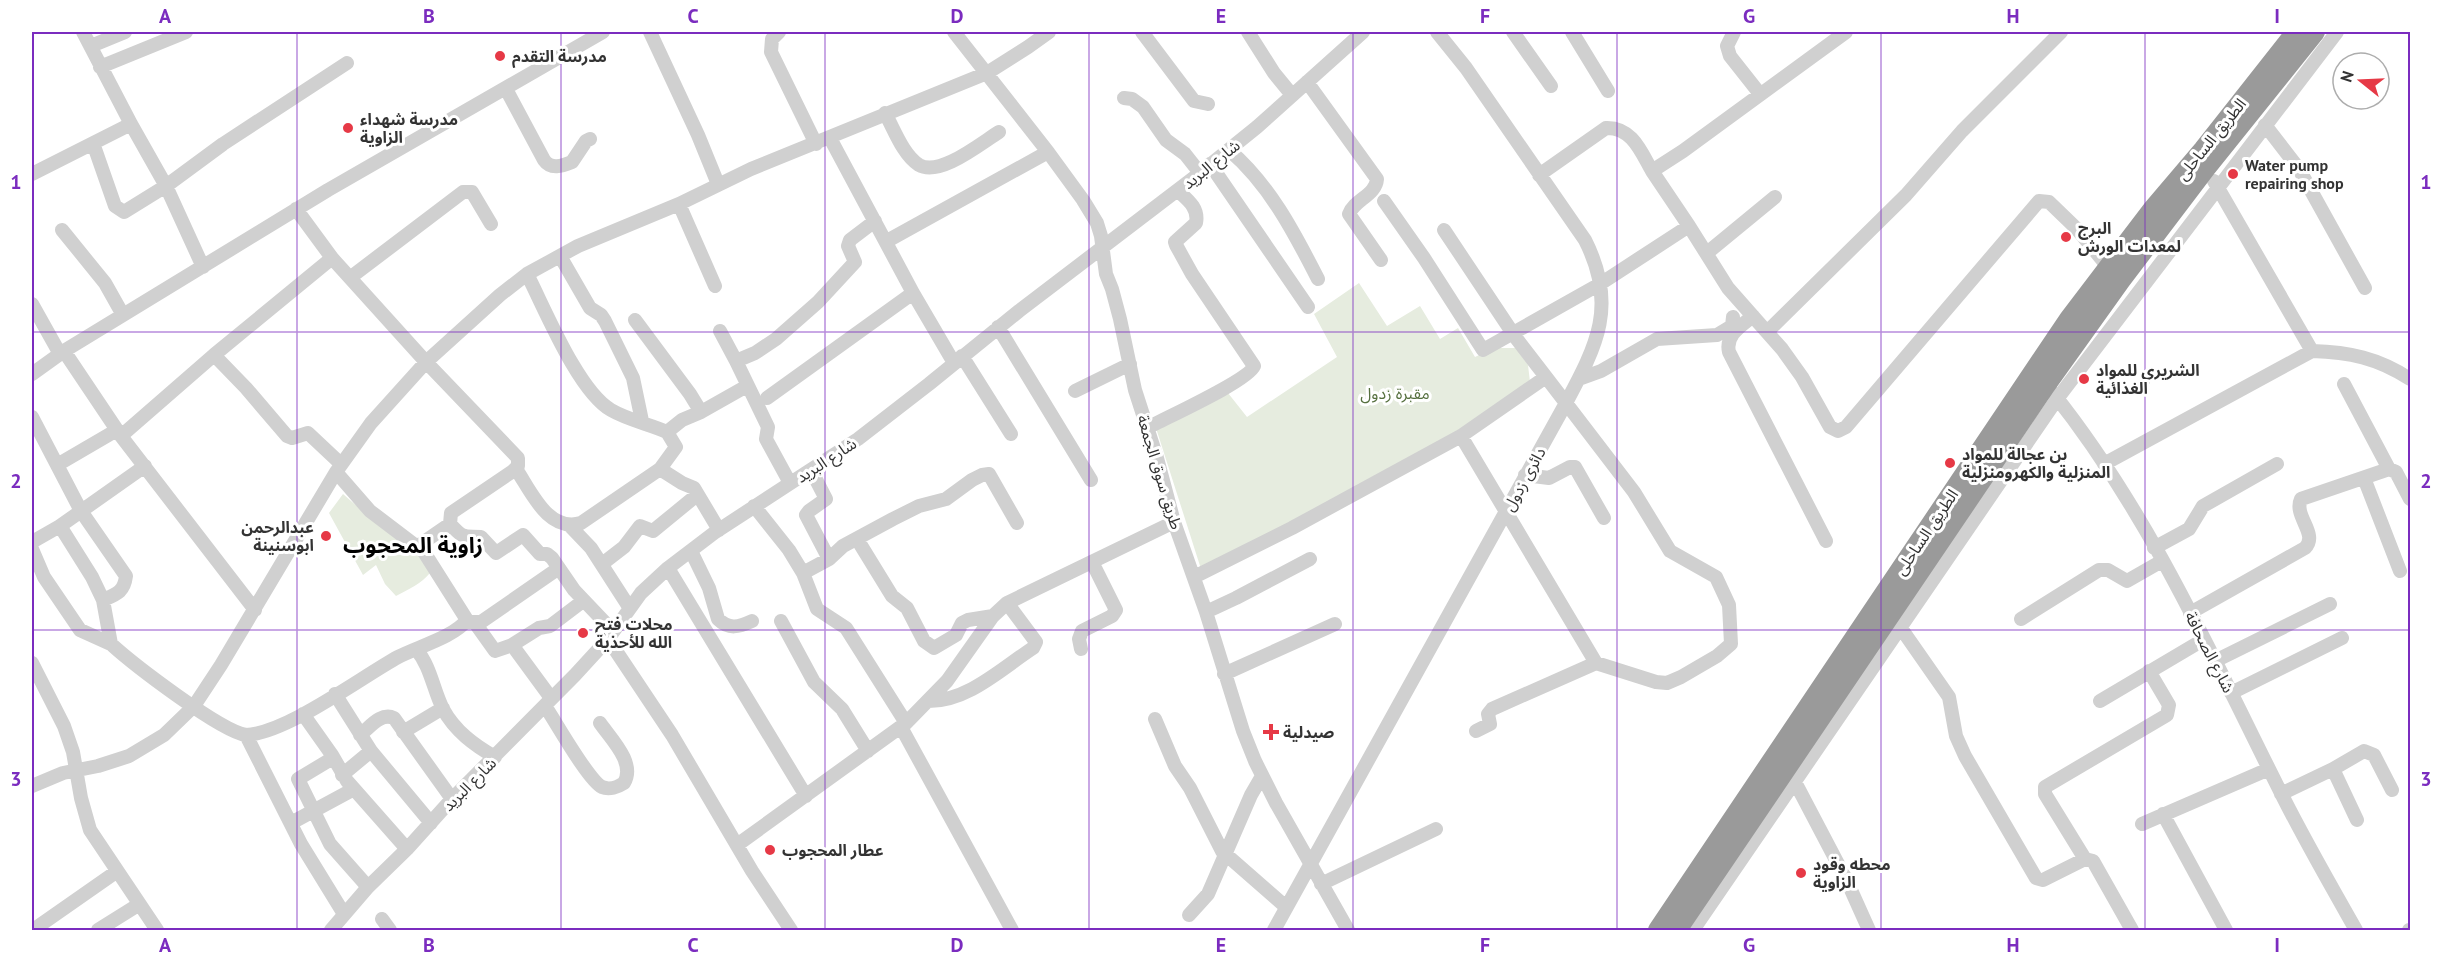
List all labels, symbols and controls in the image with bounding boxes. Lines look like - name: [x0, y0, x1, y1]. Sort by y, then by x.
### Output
- text: A: [159, 3, 172, 29]
- text: B: [423, 3, 435, 29]
- text: C: [687, 3, 699, 29]
- text: D: [951, 3, 964, 29]
- text: E: [1216, 3, 1226, 29]
- text: F: [1480, 3, 1490, 29]
- text: G: [1743, 3, 1755, 29]
- text: H: [2006, 3, 2020, 29]
- text: I: [2274, 3, 2280, 29]
- place label: مدرسة التقدم: [512, 46, 607, 68]
- marker: مدرسة التقدم: [493, 49, 507, 63]
- north arrow: [2331, 51, 2391, 111]
- text: N: [2336, 68, 2358, 84]
- street label: الطريق الساحلى: [2172, 94, 2251, 185]
- place label: مدرسة شهداء الزاوية: [360, 109, 458, 147]
- marker: مدرسة شهداء الزاوية: [341, 121, 355, 135]
- street label: شارع البريد: [1178, 135, 1246, 196]
- place label: Water pump repairing shop: [2245, 155, 2344, 193]
- marker: Water pump repairing shop: [2226, 167, 2240, 181]
- text: 1: [10, 169, 22, 195]
- text: 1: [2420, 169, 2432, 195]
- place label: البرج لمعدات الورش: [2078, 218, 2181, 256]
- marker: البرج لمعدات الورش: [2059, 230, 2073, 244]
- place label: الشريري للمواد الغذائية: [2096, 360, 2200, 398]
- marker: الشريري للمواد الغذائية: [2077, 372, 2091, 386]
- park label: مقبرة زدول: [1360, 383, 1430, 404]
- street label: طريق سوق الجمعة: [1132, 412, 1187, 532]
- street label: شارع البريد: [792, 433, 862, 489]
- street label: دائرى زدول: [1498, 444, 1551, 515]
- place label: بن عجالة للمواد المنزلية والكهرومنزلية: [1962, 444, 2110, 482]
- marker: بن عجالة للمواد المنزلية والكهرومنزلية: [1943, 456, 1957, 470]
- text: 2: [10, 468, 22, 494]
- text: 2: [2420, 468, 2432, 494]
- street label: الطريق الساحلى: [1890, 485, 1963, 579]
- place label: عبدالرحمن ابوسنينة: [241, 517, 314, 555]
- marker: عبدالرحمن ابوسنينة: [319, 529, 333, 543]
- district label: زاوية المحجوب: [343, 531, 483, 559]
- street label: شارع الصحافة: [2178, 608, 2239, 697]
- place label: محلات فتح الله للأحذية: [595, 614, 673, 652]
- marker: محلات فتح الله للأحذية: [576, 626, 590, 640]
- place label: صيدلية: [1283, 722, 1334, 742]
- marker: صيدلية: [1264, 725, 1278, 739]
- street label: شارع البريد: [438, 753, 502, 817]
- text: 3: [10, 766, 22, 792]
- text: 3: [2420, 766, 2432, 792]
- place label: عطار المحجوب: [782, 840, 884, 860]
- marker: عطار المحجوب: [763, 843, 777, 857]
- place label: محطه وقود الزاوية: [1813, 854, 1891, 892]
- marker: محطه وقود الزاوية: [1794, 866, 1808, 880]
- text: A: [159, 932, 172, 958]
- text: B: [423, 932, 435, 958]
- text: C: [687, 932, 699, 958]
- text: D: [951, 932, 964, 958]
- text: E: [1216, 932, 1226, 958]
- text: F: [1480, 932, 1490, 958]
- text: G: [1743, 932, 1755, 958]
- text: H: [2006, 932, 2020, 958]
- text: I: [2274, 932, 2280, 958]

